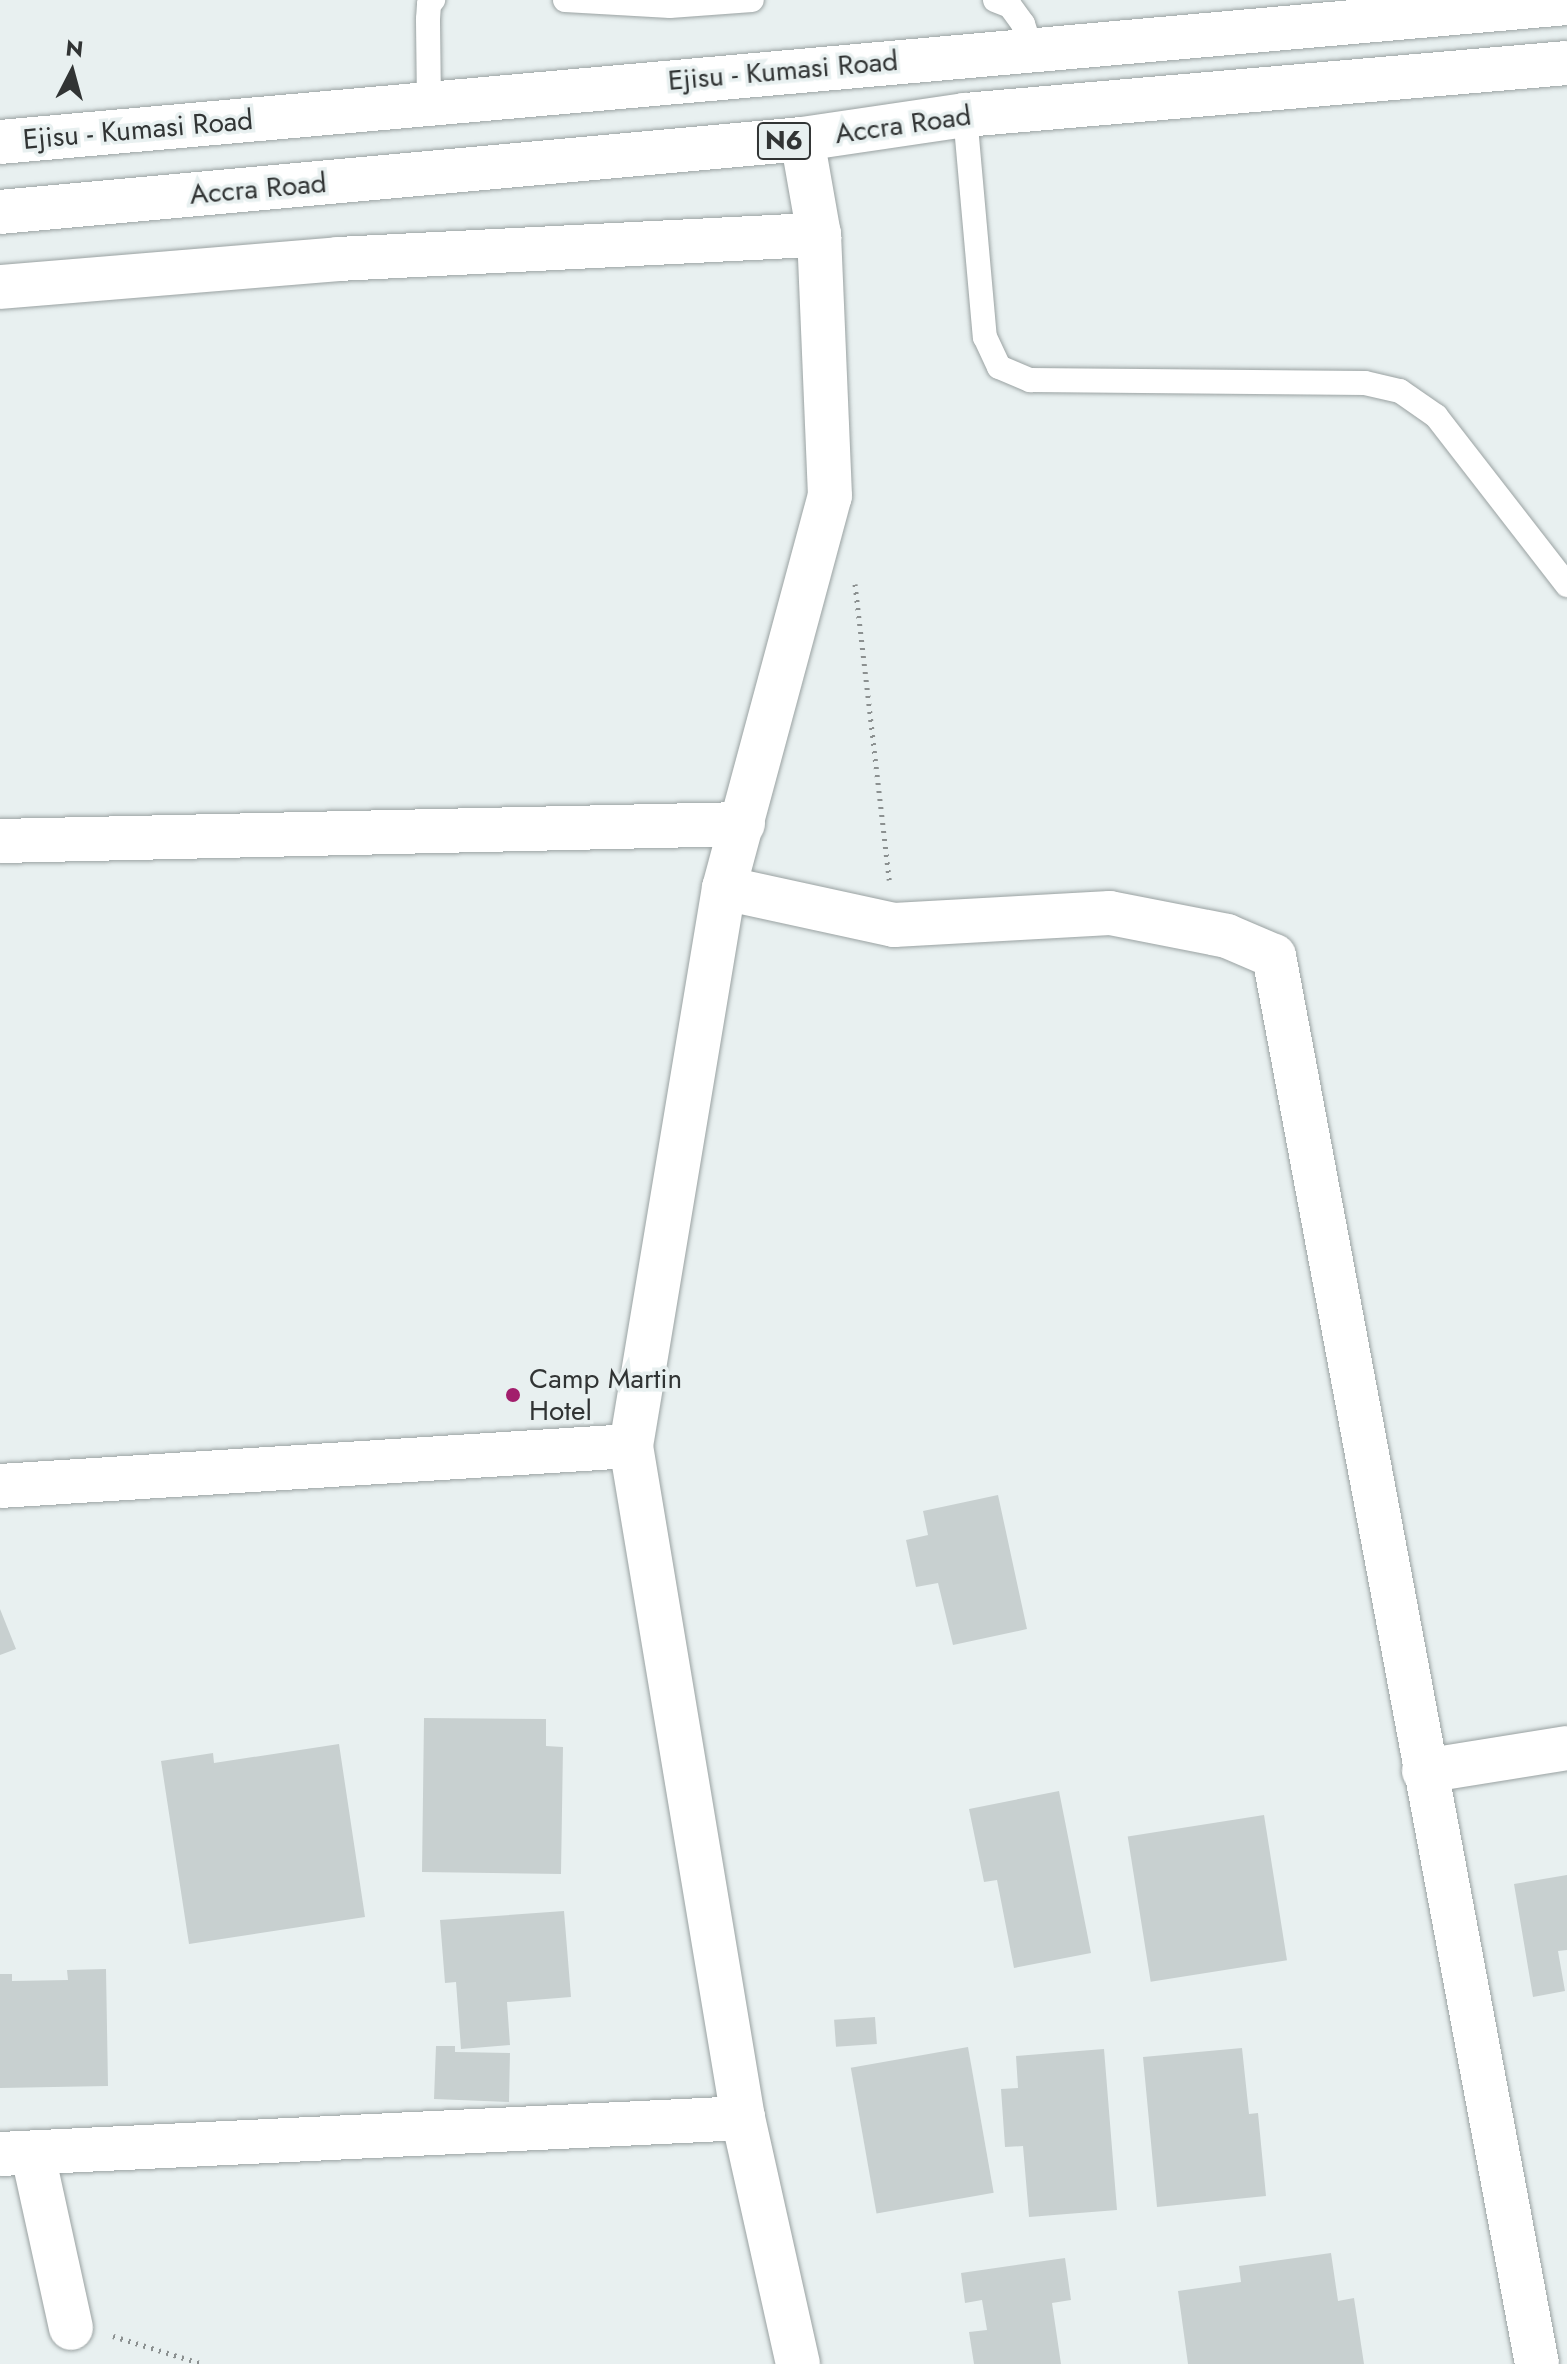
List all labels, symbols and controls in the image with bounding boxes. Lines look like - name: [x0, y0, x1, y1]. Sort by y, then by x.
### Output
- text: N: [64, 31, 85, 65]
- north arrow: [32, 32, 112, 112]
- street label: Ejisu - Kumasi Road: [667, 44, 899, 98]
- street label: Accra Road: [833, 99, 973, 151]
- street label: Ejisu - Kumasi Road: [22, 103, 254, 157]
- road number: N6: [756, 119, 812, 163]
- street label: Accra Road: [188, 166, 328, 212]
- place label: Camp Martin Hotel: [529, 1362, 682, 1428]
- marker: Camp Martin Hotel: [504, 1386, 522, 1404]

